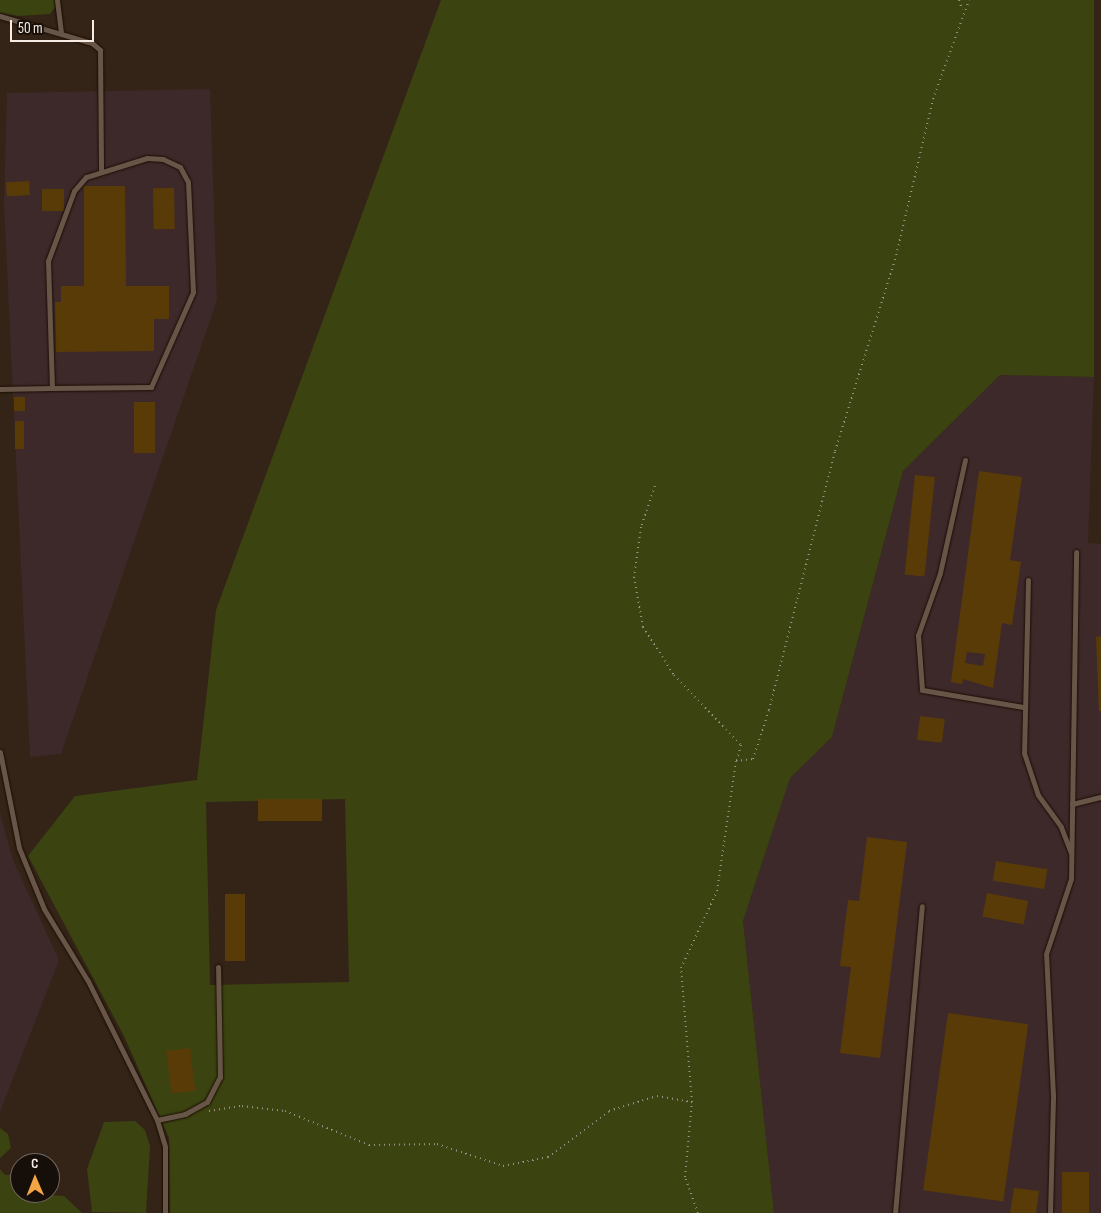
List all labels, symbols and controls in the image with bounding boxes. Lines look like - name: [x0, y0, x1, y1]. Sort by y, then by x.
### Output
- scale bar: [12, 10, 96, 42]
- text: 50 m: [18, 19, 43, 38]
- north arrow: [10, 1153, 60, 1203]
- text: С: [31, 1155, 38, 1172]

